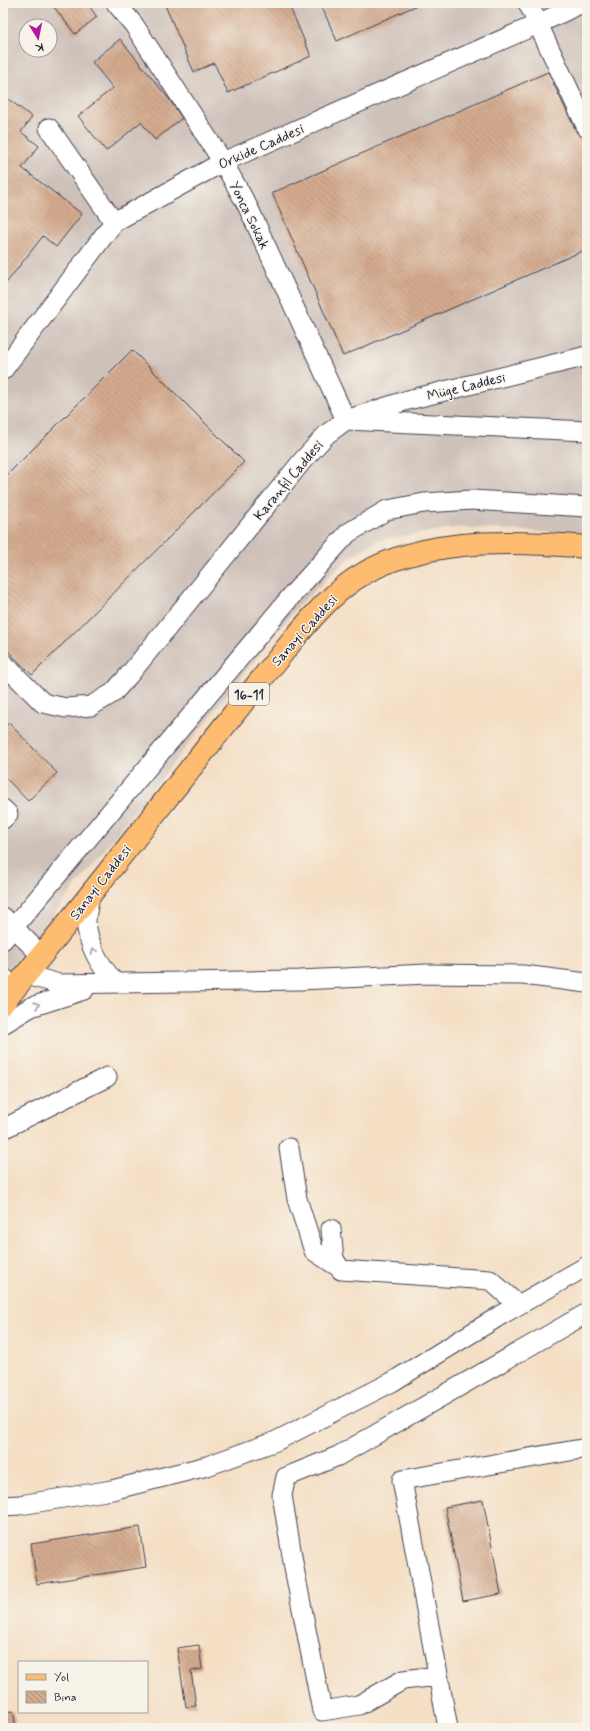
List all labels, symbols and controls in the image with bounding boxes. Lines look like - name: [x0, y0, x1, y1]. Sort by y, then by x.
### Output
- north arrow: [18, 18, 58, 58]
- text: K: [34, 39, 45, 54]
- street label: Orkide Caddesi: [216, 120, 307, 174]
- street label: Yonca Sokak: [225, 178, 273, 252]
- street label: Müge Caddesi: [425, 369, 507, 405]
- street label: Karanfil Caddesi: [250, 437, 328, 524]
- street label: Sanayi Caddesi: [268, 591, 342, 670]
- road number: 16-11: [229, 683, 269, 705]
- street label: Sanayi Caddesi: [66, 841, 136, 924]
- one-way arrow: [90, 947, 98, 954]
- one-way arrow: [33, 1001, 40, 1009]
- legend: [18, 1661, 148, 1713]
- text: Yol: [54, 1670, 69, 1686]
- text: Bina: [54, 1690, 77, 1706]

